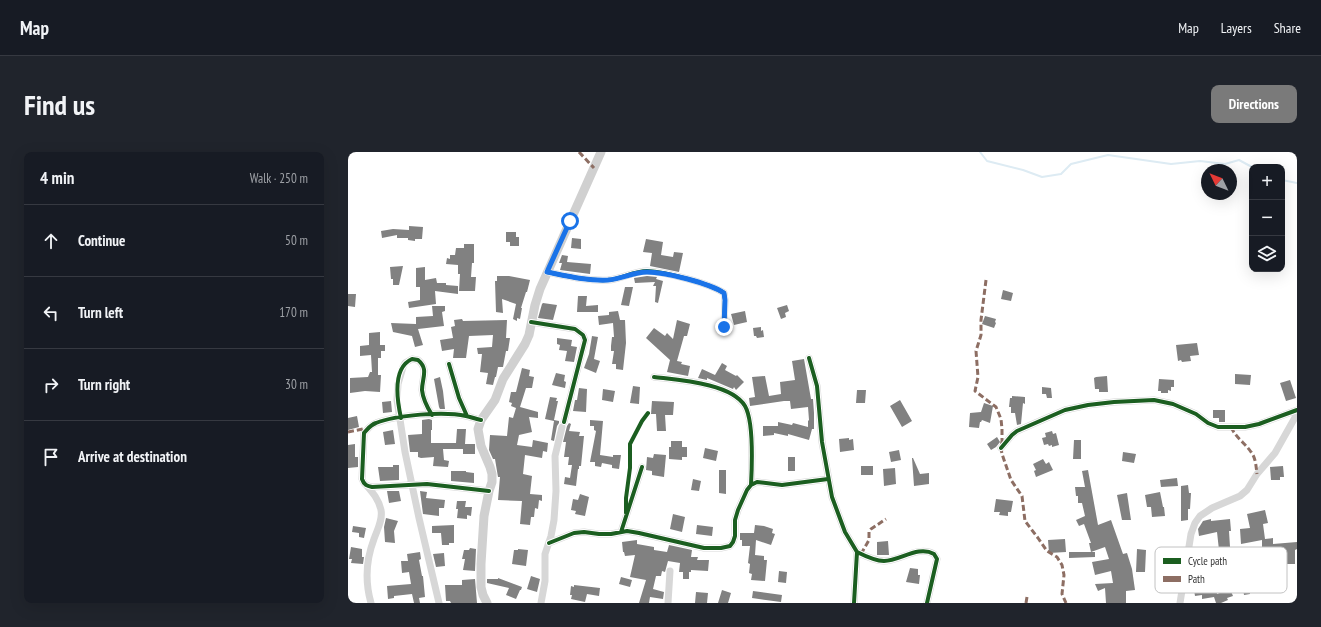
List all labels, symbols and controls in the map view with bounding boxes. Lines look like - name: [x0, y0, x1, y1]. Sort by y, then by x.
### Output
- text: Map: [20, 16, 49, 40]
- text: Map: [1178, 19, 1199, 37]
- text: Layers: [1221, 19, 1252, 37]
- text: Share: [1274, 19, 1301, 37]
- button: Directions: [1211, 85, 1297, 123]
- text: Find us: [24, 86, 95, 123]
- north arrow: [1201, 164, 1237, 200]
- map controls: [1249, 164, 1285, 272]
- button: +: [1249, 164, 1285, 200]
- text: 4 min: [40, 167, 74, 189]
- text: Walk · 250 m: [250, 170, 308, 187]
- button: −: [1249, 200, 1285, 236]
- route start: [561, 212, 579, 230]
- icon: ahead: [40, 230, 62, 252]
- text: Continue: [78, 231, 125, 250]
- text: 50 m: [285, 232, 308, 249]
- button: layers: [1249, 236, 1285, 272]
- icon: left: [40, 302, 62, 324]
- text: Turn left: [78, 303, 123, 322]
- text: 170 m: [279, 304, 308, 321]
- route end: [715, 318, 733, 336]
- icon: right: [40, 374, 62, 396]
- text: Turn right: [78, 375, 130, 394]
- text: 30 m: [285, 376, 308, 393]
- icon: arrive: [40, 446, 62, 468]
- text: Arrive at destination: [78, 447, 187, 466]
- legend: [1155, 547, 1287, 593]
- text: Cycle path: [1188, 554, 1227, 568]
- text: Path: [1188, 572, 1205, 586]

